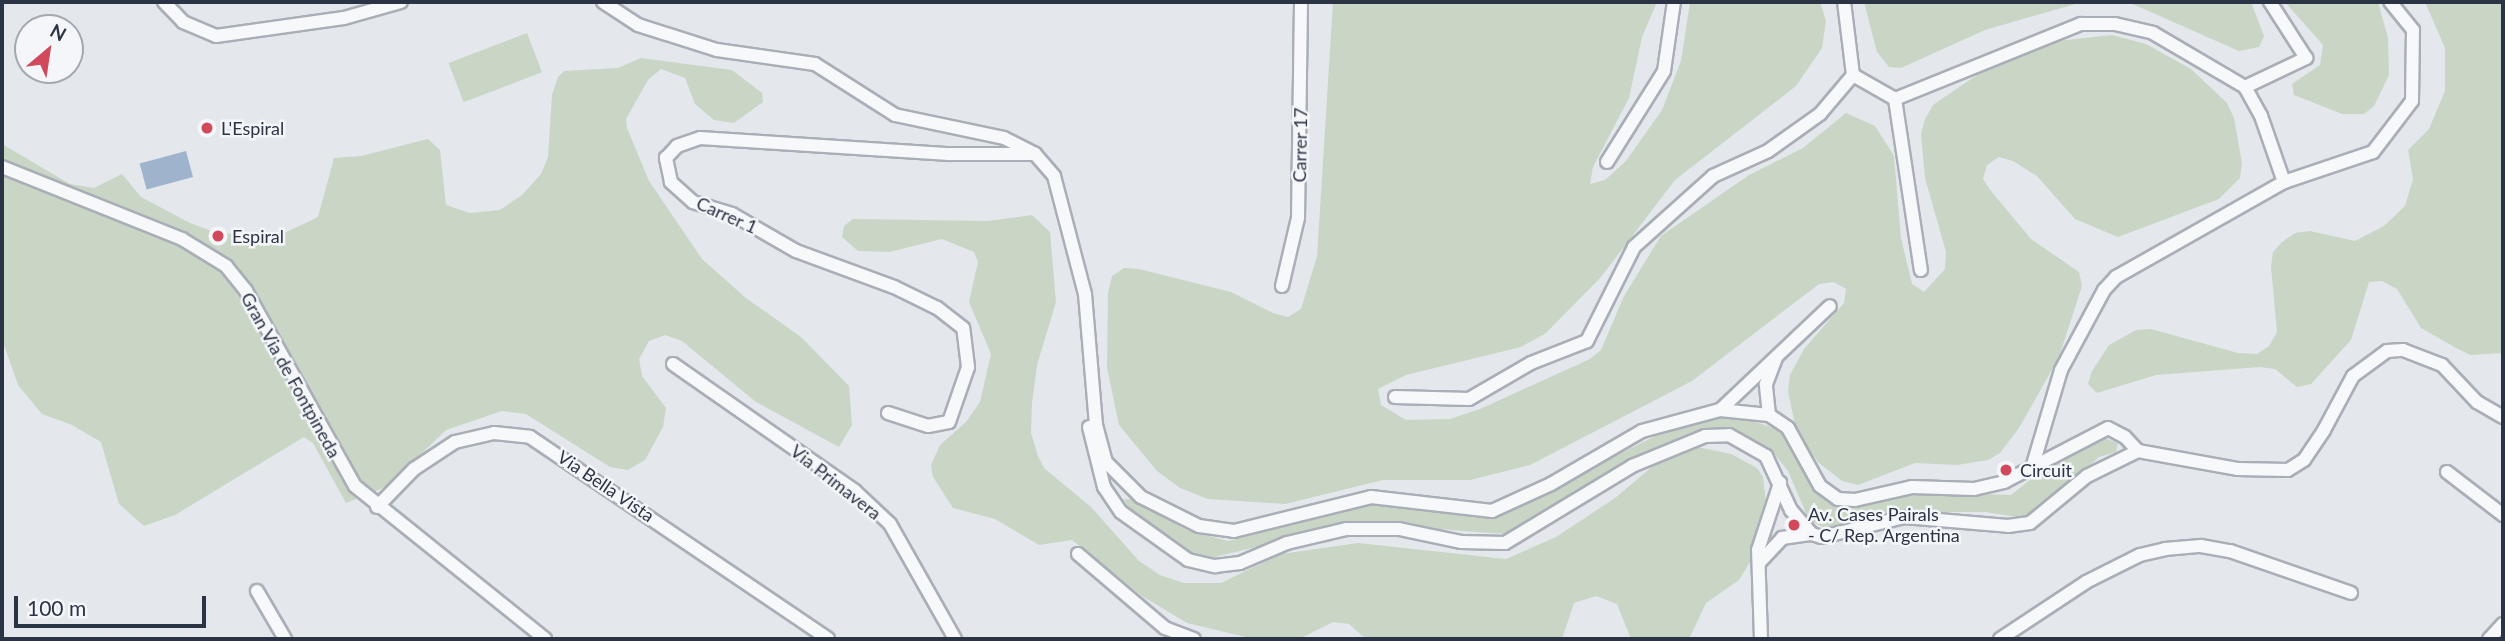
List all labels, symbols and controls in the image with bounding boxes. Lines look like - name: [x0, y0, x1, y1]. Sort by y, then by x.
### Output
- north arrow: [14, 14, 84, 84]
- text: N: [46, 18, 70, 46]
- street label: Carrer 17: [1289, 107, 1311, 183]
- place label: L'Espiral: [221, 117, 284, 139]
- marker: L'Espiral: [199, 120, 215, 136]
- street label: Carrer 1: [693, 192, 761, 238]
- place label: Espiral: [232, 225, 284, 247]
- marker: Espiral: [210, 228, 226, 244]
- street label: Gran Via de Fontpineda: [236, 288, 346, 462]
- street label: Via Primavera: [786, 440, 886, 524]
- street label: Via Bella Vista: [553, 446, 659, 526]
- place label: Circuit: [2020, 459, 2072, 481]
- marker: Circuit: [1998, 462, 2014, 478]
- place label: Av. Cases Pairals - C/ Rep. Argentina: [1808, 504, 1960, 546]
- marker: Av. Cases Pairals - C/ Rep. Argentina: [1786, 517, 1802, 533]
- scale bar: [18, 582, 210, 626]
- text: 100 m: [27, 595, 86, 620]

